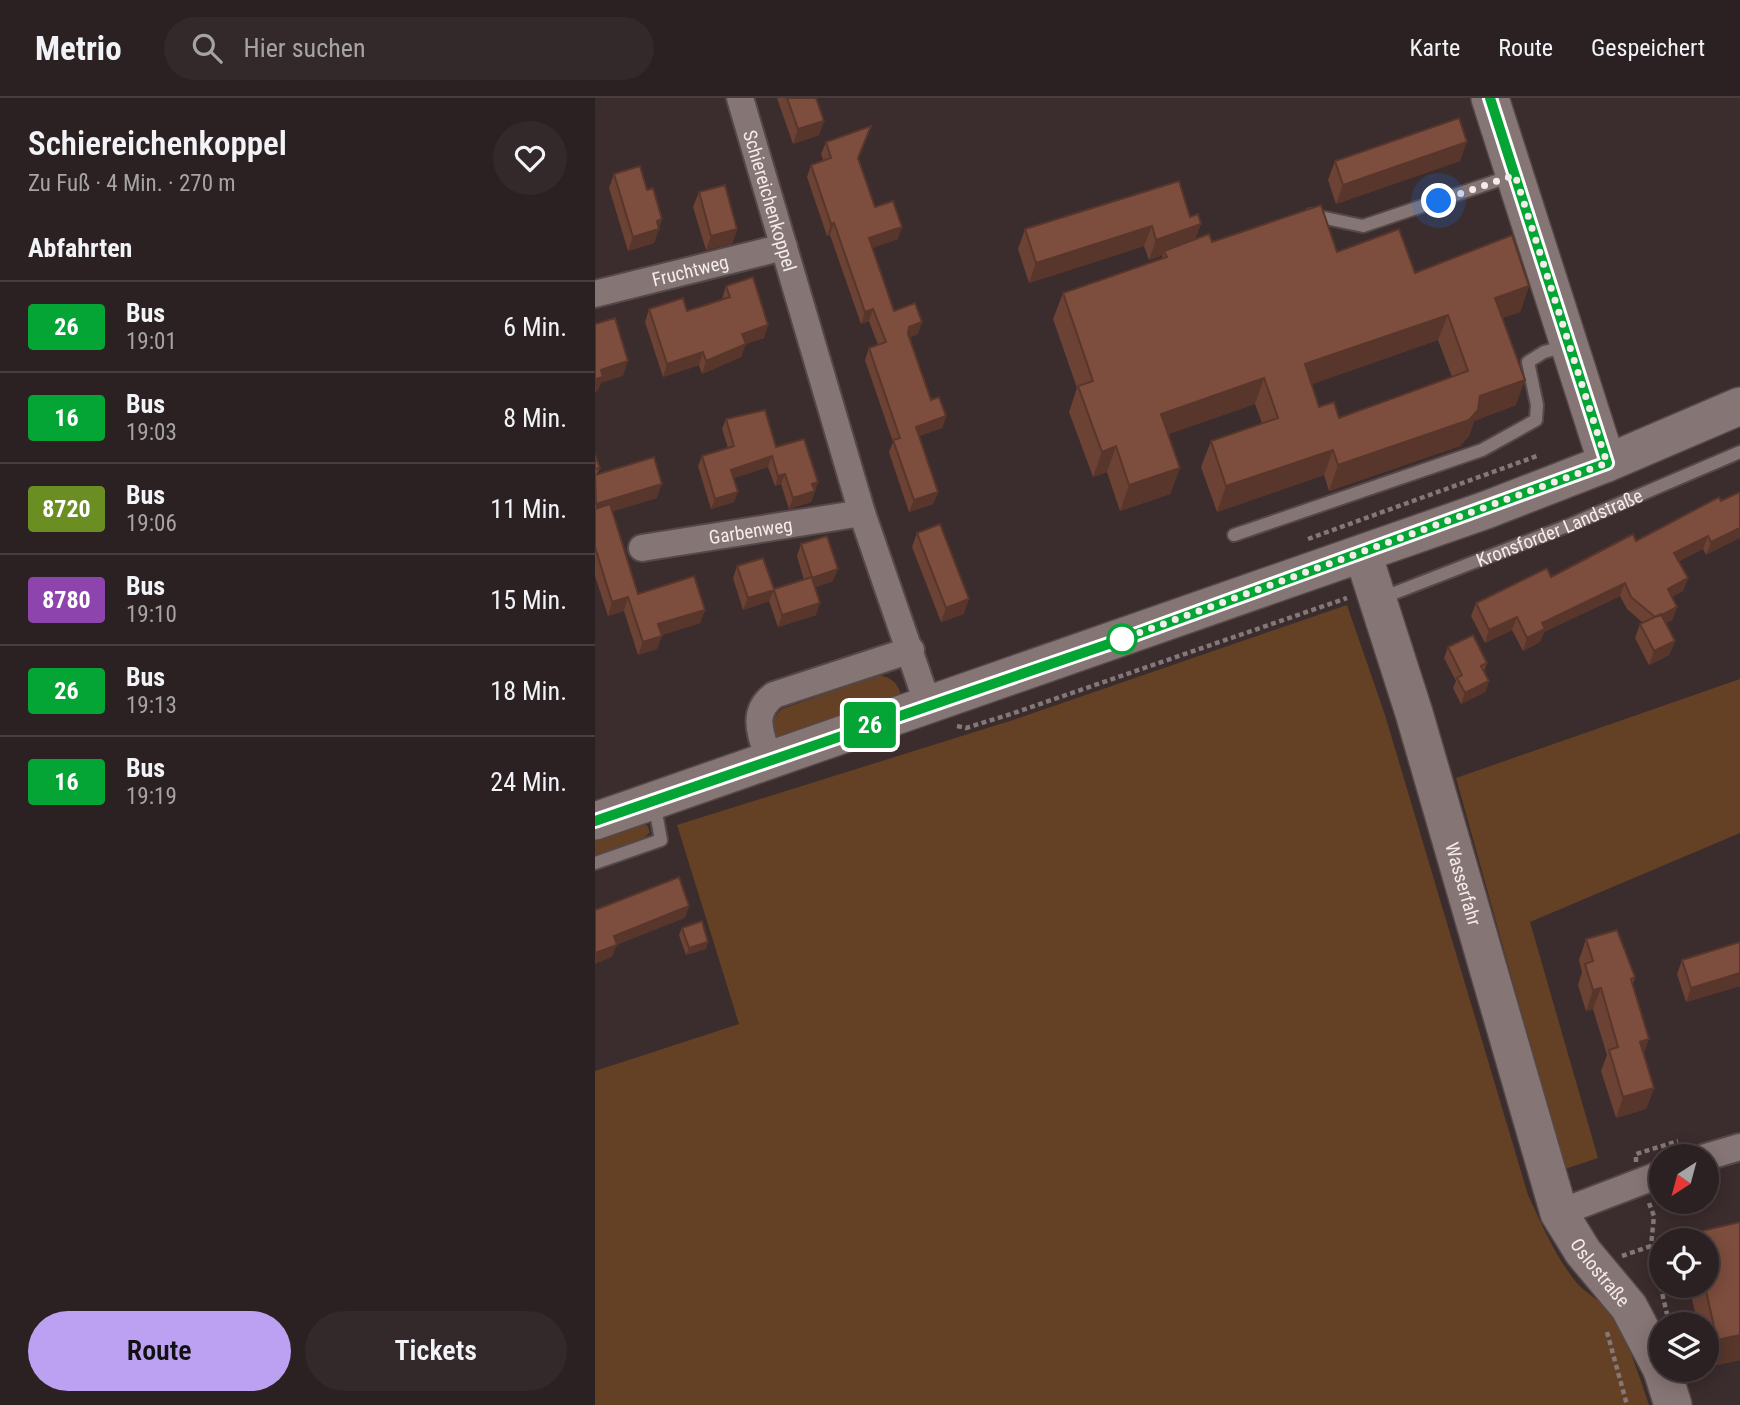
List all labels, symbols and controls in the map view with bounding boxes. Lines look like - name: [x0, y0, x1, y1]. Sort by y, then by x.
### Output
- search box: [164, 17, 654, 80]
- text: Metrio: [35, 29, 122, 68]
- icon: search: [188, 29, 226, 67]
- text: Hier suchen: [244, 33, 366, 63]
- text: Karte: [1410, 34, 1460, 62]
- text: Route: [1498, 34, 1553, 62]
- text: Gespeichert: [1591, 34, 1705, 62]
- button: heart: [493, 121, 567, 195]
- text: Schiereichenkoppel: [28, 124, 287, 163]
- street label: Schiereichenkoppel: [739, 127, 802, 274]
- text: Zu Fuß · 4 Min. · 270 m: [28, 170, 236, 197]
- your location: [1421, 183, 1456, 218]
- text: Abfahrten: [28, 233, 132, 263]
- street label: Fruchtweg: [649, 250, 731, 291]
- text: Bus: [126, 298, 165, 328]
- text: 6 Min.: [503, 312, 567, 342]
- text: 26: [54, 313, 79, 341]
- text: 19:01: [126, 328, 177, 355]
- text: Bus: [126, 389, 165, 419]
- text: 8 Min.: [503, 403, 567, 433]
- text: 16: [54, 404, 79, 432]
- text: 19:03: [126, 419, 177, 446]
- text: Bus: [126, 480, 165, 510]
- street label: Kronsforder Landstraße: [1473, 483, 1646, 572]
- text: 11 Min.: [490, 494, 567, 524]
- text: 8720: [42, 495, 91, 523]
- text: 19:06: [126, 510, 177, 537]
- street label: Garbenweg: [707, 513, 794, 549]
- text: Bus: [126, 571, 165, 601]
- text: 15 Min.: [490, 585, 567, 615]
- text: 8780: [42, 586, 91, 614]
- text: 19:10: [126, 601, 177, 628]
- unlabelled marker: [1107, 624, 1137, 654]
- text: Bus: [126, 662, 165, 692]
- text: 18 Min.: [490, 676, 567, 706]
- text: 26: [54, 677, 79, 705]
- text: 19:13: [126, 692, 177, 719]
- line badge: 26: [839, 702, 901, 748]
- text: 26: [858, 711, 882, 739]
- text: Bus: [126, 753, 165, 783]
- text: 24 Min.: [490, 767, 567, 797]
- text: 16: [54, 768, 79, 796]
- text: 19:19: [126, 783, 177, 810]
- street label: Wasserfahr: [1441, 840, 1487, 928]
- north arrow: [1649, 1144, 1719, 1214]
- map controls: [1649, 1144, 1719, 1382]
- button: locate: [1649, 1228, 1719, 1298]
- street label: Oslostraße: [1566, 1234, 1635, 1311]
- button: Route: [28, 1311, 291, 1391]
- button: Tickets: [305, 1311, 567, 1391]
- button: layers: [1649, 1312, 1719, 1382]

